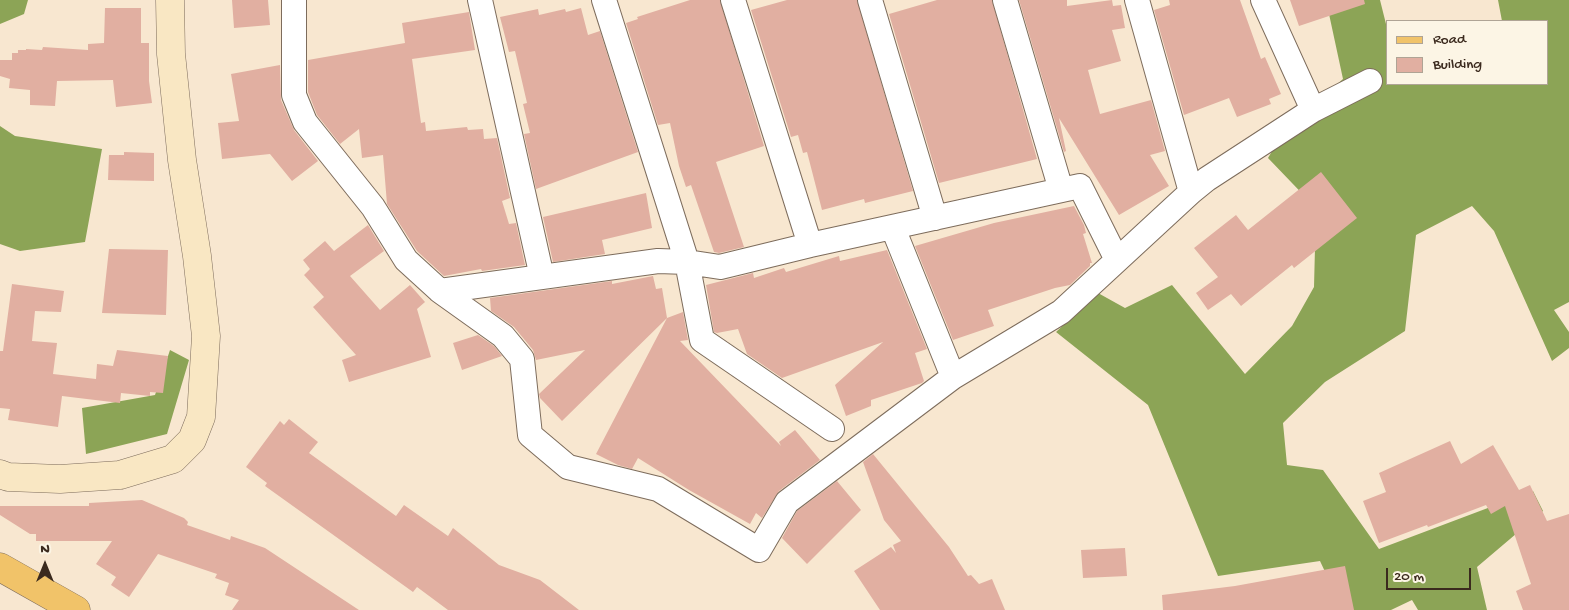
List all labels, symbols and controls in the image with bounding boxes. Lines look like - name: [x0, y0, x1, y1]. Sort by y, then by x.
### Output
- legend: [1386, 20, 1549, 85]
- text: Road: [1433, 31, 1466, 49]
- text: Building: [1433, 56, 1482, 74]
- north arrow: [20, 540, 70, 590]
- text: N: [40, 541, 50, 558]
- scale bar: [1389, 558, 1474, 590]
- text: 20 m: [1394, 568, 1424, 586]

